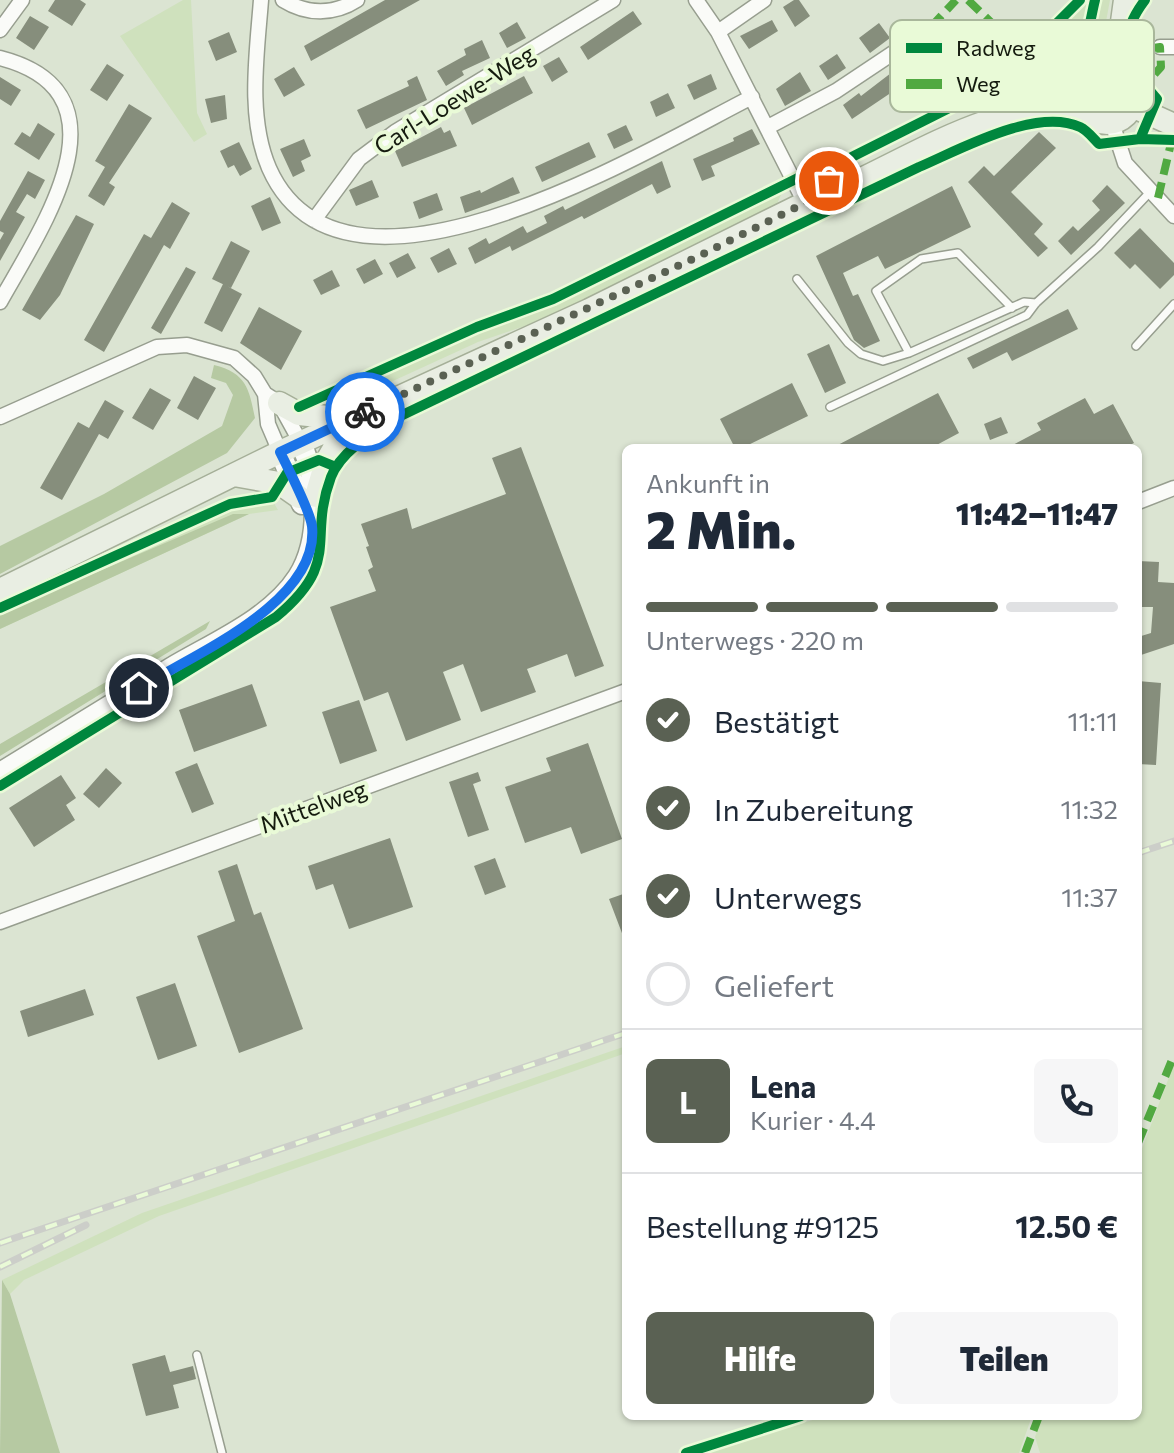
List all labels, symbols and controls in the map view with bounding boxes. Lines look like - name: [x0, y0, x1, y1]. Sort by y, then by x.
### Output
- legend: [890, 20, 1154, 112]
- text: Radweg: [956, 34, 1036, 61]
- street label: Carl-Loewe-Weg: [368, 38, 540, 160]
- text: Weg: [956, 70, 1001, 97]
- pin: [795, 147, 863, 215]
- icon: bag: [807, 159, 851, 203]
- courier: [325, 372, 405, 452]
- icon: bike: [343, 390, 387, 434]
- text: Ankunft in: [646, 467, 770, 498]
- text: 11:42–11:47: [956, 494, 1118, 531]
- text: 2 Min.: [646, 496, 796, 560]
- text: Unterwegs · 220 m: [646, 624, 864, 655]
- pin: [105, 654, 173, 722]
- icon: home: [117, 666, 161, 710]
- icon: check: [646, 698, 690, 742]
- text: Bestätigt: [714, 702, 839, 739]
- text: 11:11: [1067, 705, 1118, 736]
- street label: Mittelweg: [255, 773, 371, 839]
- icon: check: [646, 786, 690, 830]
- text: In Zubereitung: [714, 790, 913, 827]
- text: 11:32: [1060, 793, 1118, 824]
- icon: check: [646, 874, 690, 918]
- text: Unterwegs: [714, 878, 862, 915]
- text: 11:37: [1061, 881, 1118, 912]
- text: Geliefert: [714, 966, 834, 1003]
- button: phone: [1034, 1059, 1118, 1143]
- text: Lena: [750, 1067, 816, 1104]
- text: L: [679, 1083, 697, 1120]
- text: Kurier · 4.4: [750, 1104, 876, 1135]
- text: Bestellung #9125: [646, 1207, 879, 1244]
- text: 12.50 €: [1015, 1207, 1118, 1244]
- button: Hilfe: [646, 1312, 874, 1404]
- button: Teilen: [890, 1312, 1118, 1404]

